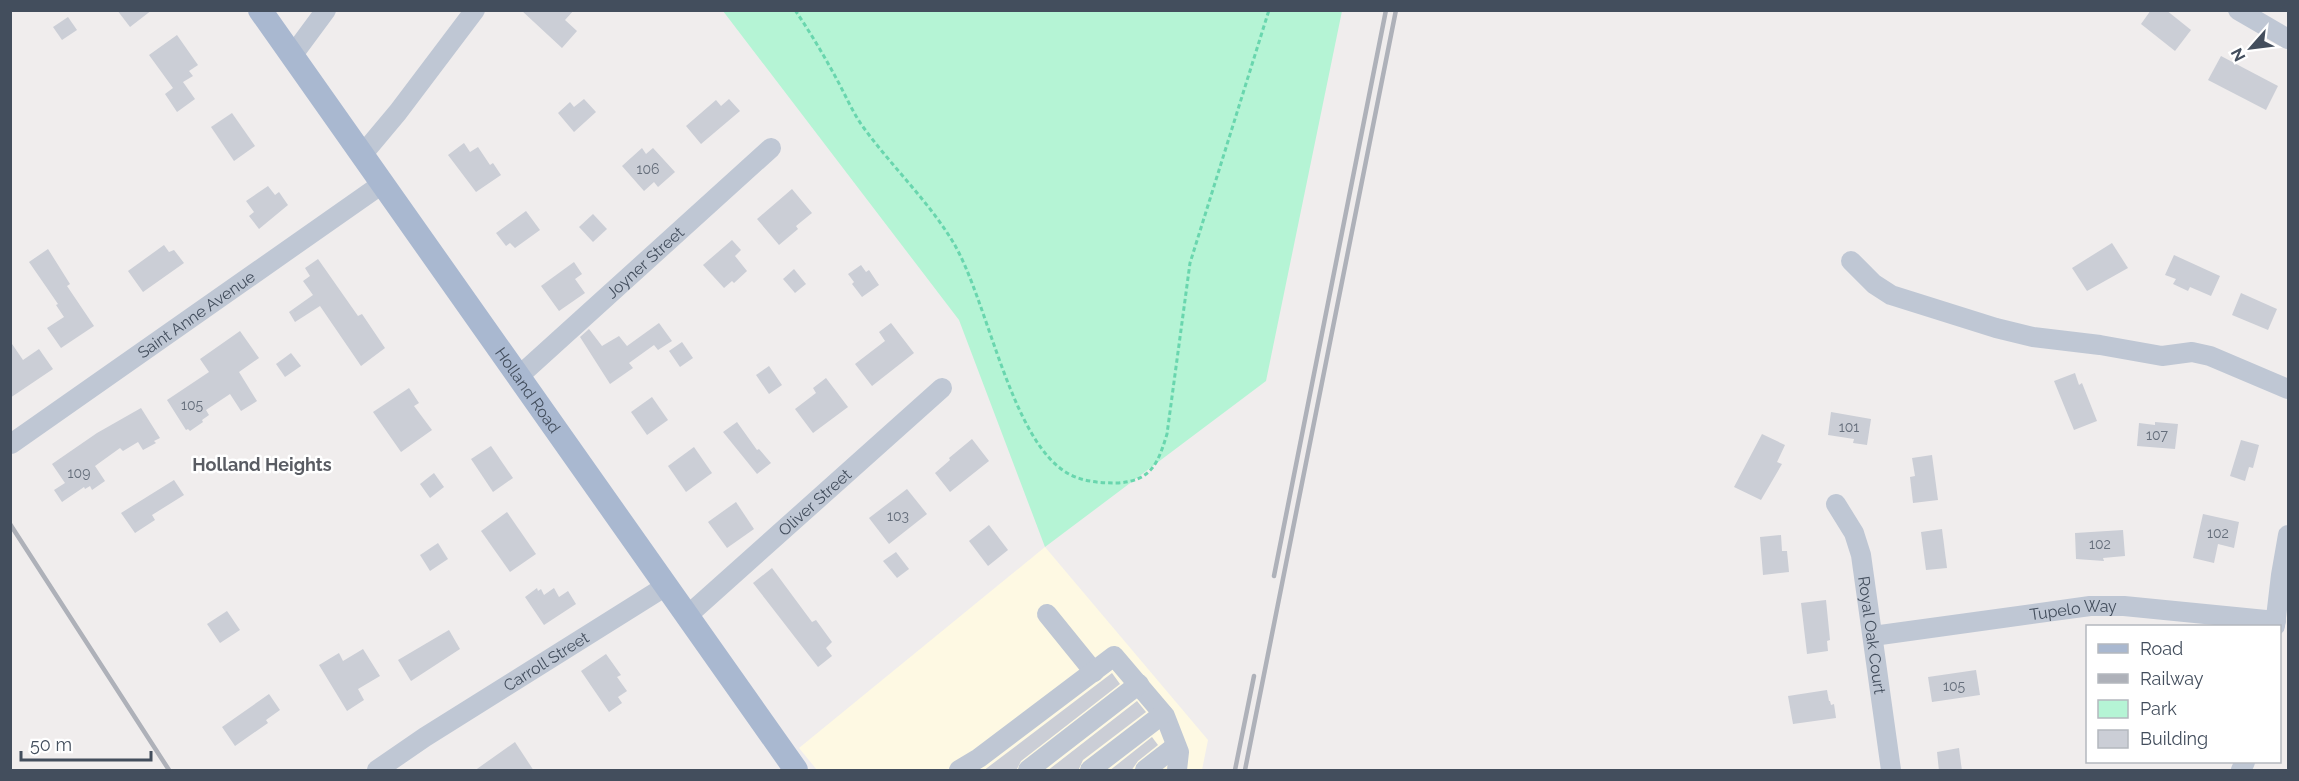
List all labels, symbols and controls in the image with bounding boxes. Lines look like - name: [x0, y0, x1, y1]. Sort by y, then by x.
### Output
- north arrow: [2221, 18, 2281, 78]
- text: N: [2227, 45, 2249, 65]
- house number: 106: [636, 161, 660, 177]
- street label: Joyner Street: [602, 222, 688, 302]
- street label: Saint Anne Avenue: [134, 267, 258, 362]
- street label: Holland Road: [491, 343, 565, 437]
- house number: 105: [181, 397, 203, 413]
- house number: 101: [1839, 419, 1859, 435]
- house number: 107: [2146, 427, 2168, 443]
- district label: Holland Heights: [192, 454, 332, 475]
- street label: Oliver Street: [774, 464, 855, 540]
- house number: 109: [68, 465, 90, 481]
- house number: 103: [887, 508, 909, 524]
- house number: 102: [2207, 525, 2229, 541]
- house number: 102: [2089, 536, 2111, 552]
- street label: Royal Oak Court: [1855, 575, 1890, 696]
- street label: Tupelo Way: [2028, 597, 2117, 624]
- legend: [2086, 625, 2281, 763]
- street label: Carroll Street: [500, 627, 593, 695]
- text: Road: [2140, 638, 2183, 659]
- text: Railway: [2140, 668, 2204, 689]
- house number: 105: [1943, 678, 1965, 694]
- text: Park: [2140, 698, 2177, 719]
- scale bar: [21, 724, 152, 762]
- text: Building: [2140, 728, 2208, 749]
- text: 50 m: [30, 734, 72, 755]

